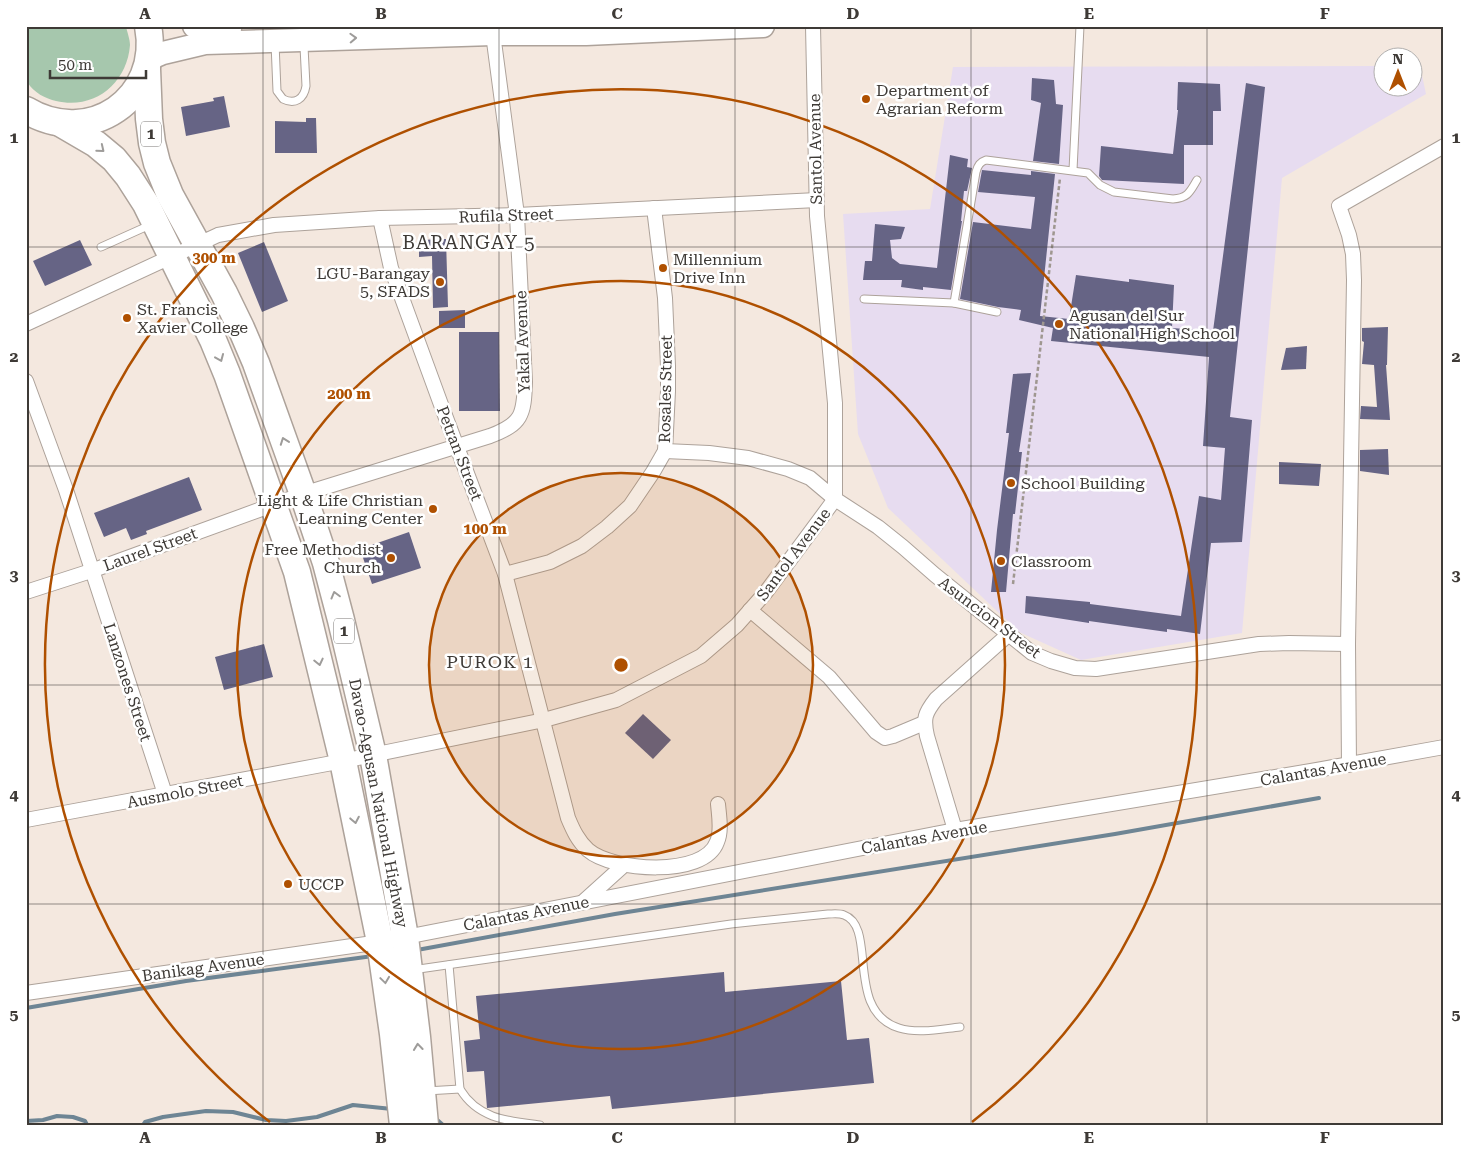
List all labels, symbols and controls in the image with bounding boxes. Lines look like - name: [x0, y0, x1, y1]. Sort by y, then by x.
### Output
- text: A: [139, 4, 151, 23]
- text: B: [375, 4, 387, 23]
- text: C: [611, 4, 623, 23]
- text: D: [847, 4, 860, 23]
- text: E: [1084, 4, 1094, 23]
- text: F: [1320, 4, 1330, 23]
- one-way arrow: [350, 32, 358, 43]
- scale bar: [50, 48, 146, 80]
- north arrow: [1372, 48, 1422, 98]
- text: N: [1393, 51, 1404, 67]
- text: 50 m: [58, 56, 93, 74]
- place label: Department of Agrarian Reform: [876, 81, 1003, 118]
- street label: Santol Avenue: [805, 93, 826, 205]
- marker: Department of Agrarian Reform: [860, 93, 872, 105]
- road number: 1: [141, 122, 161, 146]
- text: 1: [10, 128, 19, 147]
- text: 1: [1452, 128, 1461, 147]
- one-way arrow: [96, 144, 105, 153]
- street label: Rufila Street: [458, 204, 554, 227]
- district label: BARANGAY 5: [402, 231, 536, 254]
- text: 300 m: [192, 249, 236, 267]
- place label: Millennium Drive Inn: [673, 250, 763, 287]
- marker: Millennium Drive Inn: [657, 262, 669, 274]
- place label: LGU-Barangay 5, SFADS: [316, 264, 431, 301]
- marker: LGU-Barangay 5, SFADS: [434, 276, 446, 288]
- street label: Yakal Avenue: [511, 290, 534, 394]
- place label: St. Francis Xavier College: [137, 300, 248, 337]
- place label: Agusan del Sur National High School: [1069, 306, 1235, 343]
- marker: St. Francis Xavier College: [121, 312, 133, 324]
- marker: Agusan del Sur National High School: [1053, 318, 1065, 330]
- street label: Rosales Street: [655, 335, 676, 443]
- text: 2: [10, 347, 19, 366]
- text: 2: [1452, 347, 1461, 366]
- one-way arrow: [214, 353, 225, 362]
- text: 200 m: [327, 385, 371, 403]
- street label: Petran Street: [433, 403, 486, 503]
- one-way arrow: [280, 437, 290, 446]
- place label: School Building: [1021, 474, 1145, 493]
- marker: School Building: [1005, 477, 1017, 489]
- place label: Light & Life Christian Learning Center: [257, 491, 423, 528]
- marker: Light & Life Christian Learning Center: [427, 503, 439, 515]
- street label: Santol Avenue: [752, 504, 835, 604]
- text: 100 m: [463, 520, 507, 538]
- street label: Laurel Street: [101, 524, 200, 575]
- place label: Free Methodist Church: [264, 540, 381, 577]
- marker: Free Methodist Church: [385, 552, 397, 564]
- place label: Classroom: [1011, 552, 1092, 571]
- marker: Classroom: [995, 555, 1007, 567]
- text: 3: [10, 566, 19, 585]
- text: 3: [1452, 566, 1461, 585]
- street label: Asuncion Street: [935, 573, 1045, 662]
- one-way arrow: [330, 592, 340, 600]
- road number: 1: [334, 618, 354, 644]
- street label: Lanzones Street: [99, 621, 156, 744]
- district label: PUROK 1: [446, 651, 534, 672]
- centre of rings: [612, 656, 630, 674]
- one-way arrow: [313, 657, 324, 666]
- street label: Davao-Agusan National Highway: [345, 677, 412, 930]
- street label: Calantas Avenue: [1259, 749, 1388, 790]
- street label: Ausmolo Street: [125, 771, 245, 812]
- text: 4: [10, 785, 19, 804]
- text: 4: [1452, 785, 1461, 804]
- one-way arrow: [349, 816, 359, 825]
- street label: Calantas Avenue: [860, 817, 989, 858]
- place label: UCCP: [298, 875, 344, 894]
- marker: UCCP: [282, 878, 294, 890]
- street label: Calantas Avenue: [462, 892, 591, 935]
- street label: Banikag Avenue: [141, 949, 266, 985]
- one-way arrow: [379, 976, 390, 984]
- text: 5: [10, 1005, 19, 1024]
- text: 5: [1452, 1005, 1461, 1024]
- one-way arrow: [413, 1043, 424, 1051]
- text: A: [139, 1128, 151, 1147]
- text: B: [375, 1128, 387, 1147]
- text: C: [611, 1128, 623, 1147]
- text: D: [847, 1128, 860, 1147]
- text: E: [1084, 1128, 1094, 1147]
- text: F: [1320, 1128, 1330, 1147]

